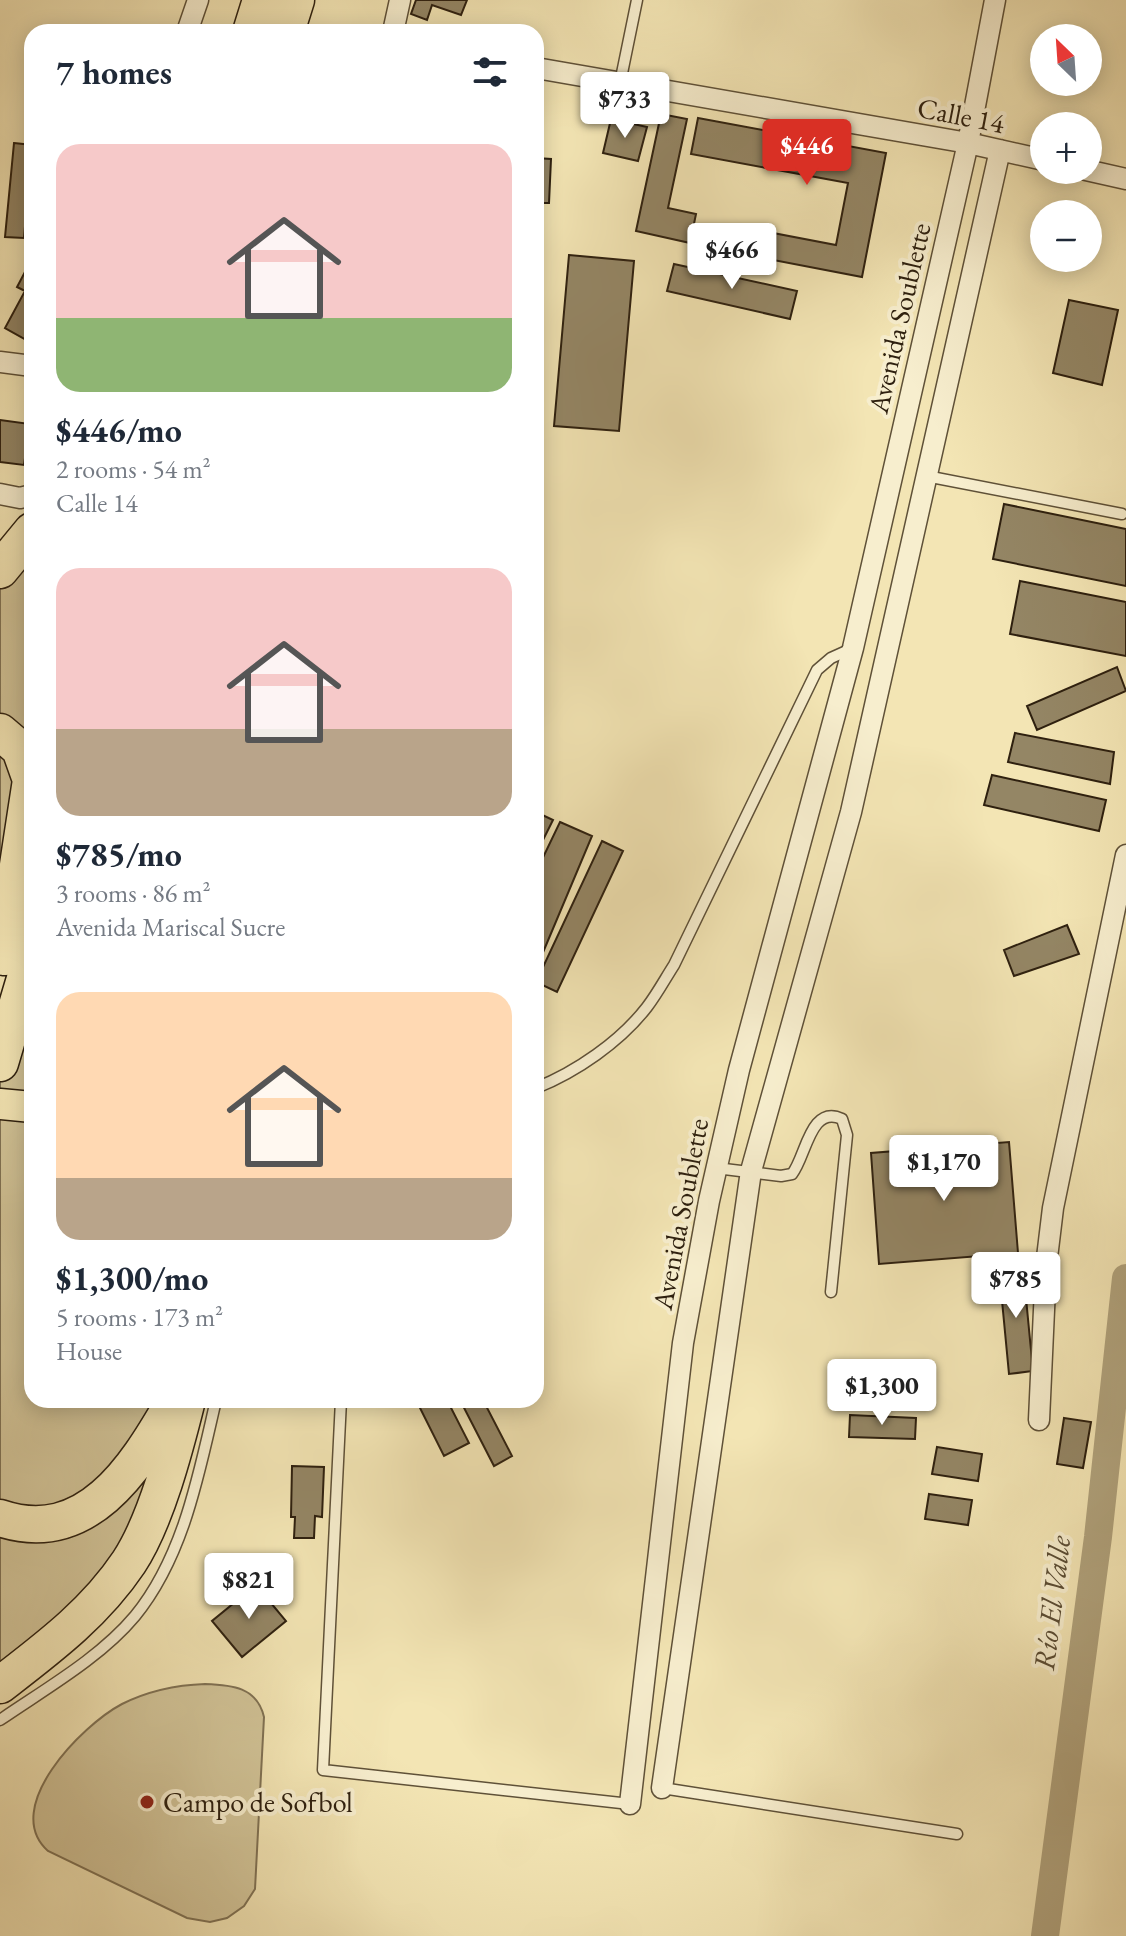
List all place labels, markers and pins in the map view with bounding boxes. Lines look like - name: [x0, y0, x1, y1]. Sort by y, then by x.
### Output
- pin: $733: [578, 72, 672, 140]
- pin: $446: [760, 119, 854, 187]
- pin: $466: [685, 223, 779, 291]
- pin: $1,170: [879, 1135, 1009, 1203]
- pin: $785: [969, 1252, 1063, 1320]
- pin: $1,300: [817, 1359, 947, 1427]
- pin: $821: [202, 1553, 296, 1621]
- place label: Campo de Sofbol: [163, 1784, 353, 1820]
- marker: Campo de Sofbol: [138, 1793, 156, 1811]

